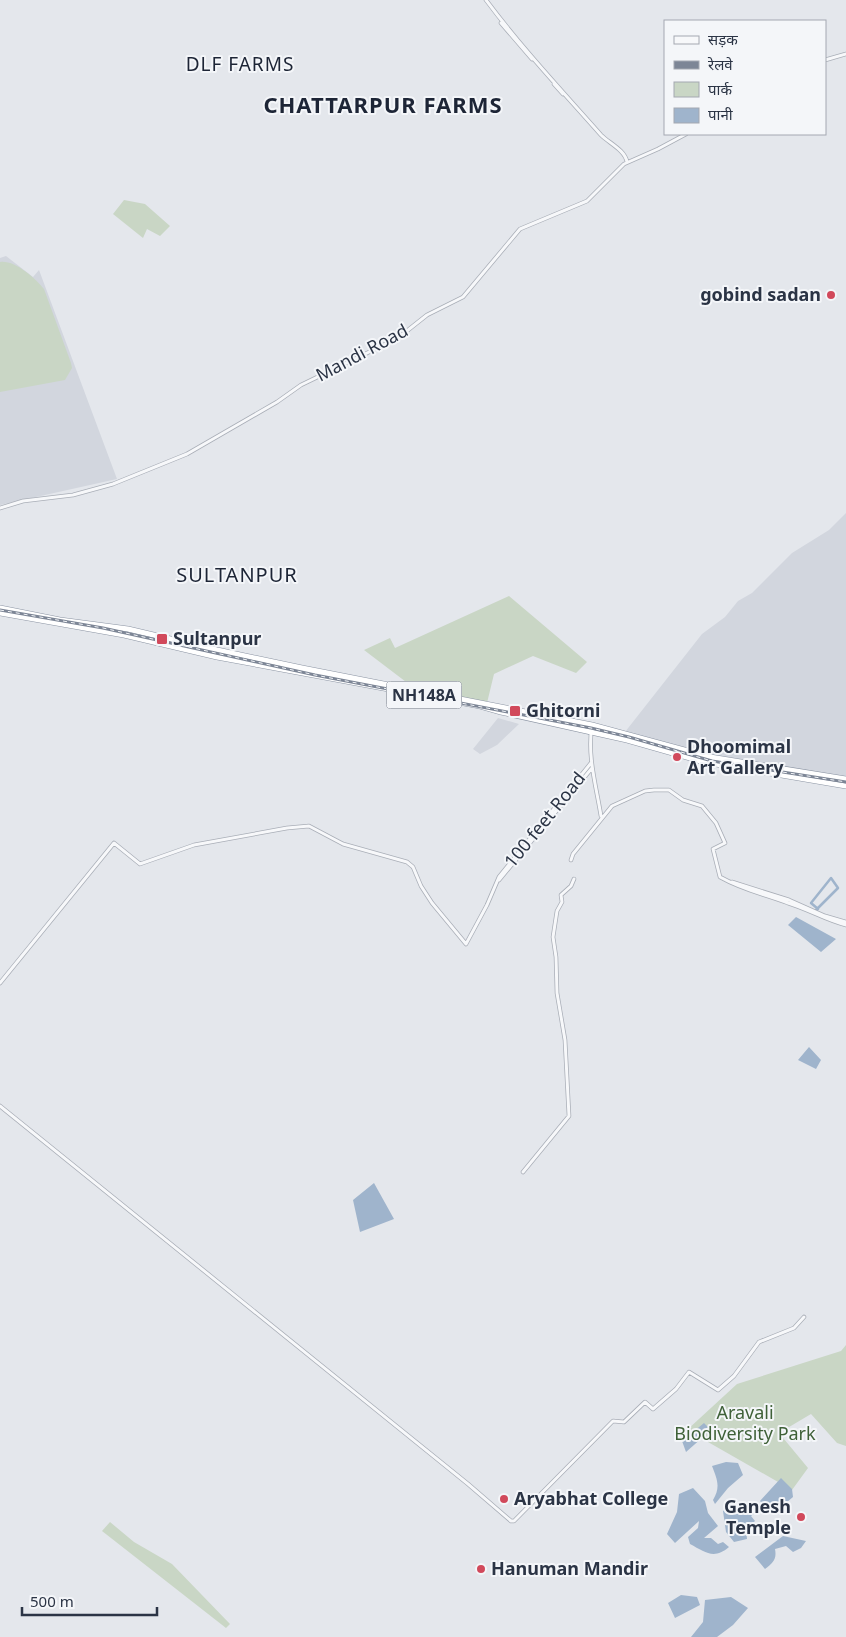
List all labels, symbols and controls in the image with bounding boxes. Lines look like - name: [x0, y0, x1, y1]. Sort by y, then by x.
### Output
- legend: [664, 20, 826, 135]
- text: सड़क: [708, 29, 738, 49]
- district label: DLF FARMS: [186, 51, 294, 77]
- text: रेलवे: [707, 54, 733, 74]
- text: पार्क: [708, 79, 732, 99]
- district label: CHATTARPUR FARMS: [263, 89, 503, 119]
- text: पानी: [708, 104, 734, 124]
- place label: gobind sadan: [700, 282, 821, 306]
- marker: gobind sadan: [825, 289, 837, 301]
- street label: Mandi Road: [311, 318, 412, 386]
- district label: SULTANPUR: [176, 561, 298, 588]
- place label: Sultanpur: [173, 626, 261, 650]
- marker: Sultanpur: [155, 632, 169, 646]
- road number: NH148A: [386, 682, 462, 708]
- place label: Ghitorni: [526, 698, 600, 722]
- marker: Ghitorni: [508, 704, 522, 718]
- place label: Dhoomimal Art Gallery: [687, 734, 791, 779]
- marker: Dhoomimal Art Gallery: [671, 751, 683, 763]
- street label: 100 feet Road: [498, 767, 590, 872]
- park label: Aravali Biodiversity Park: [674, 1400, 816, 1445]
- place label: Aryabhat College: [514, 1486, 668, 1510]
- marker: Aryabhat College: [498, 1493, 510, 1505]
- place label: Ganesh Temple: [724, 1494, 791, 1539]
- marker: Ganesh Temple: [795, 1511, 807, 1523]
- place label: Hanuman Mandir: [491, 1556, 648, 1580]
- marker: Hanuman Mandir: [475, 1563, 487, 1575]
- scale bar: [22, 1584, 158, 1616]
- text: 500 m: [30, 1591, 74, 1611]

